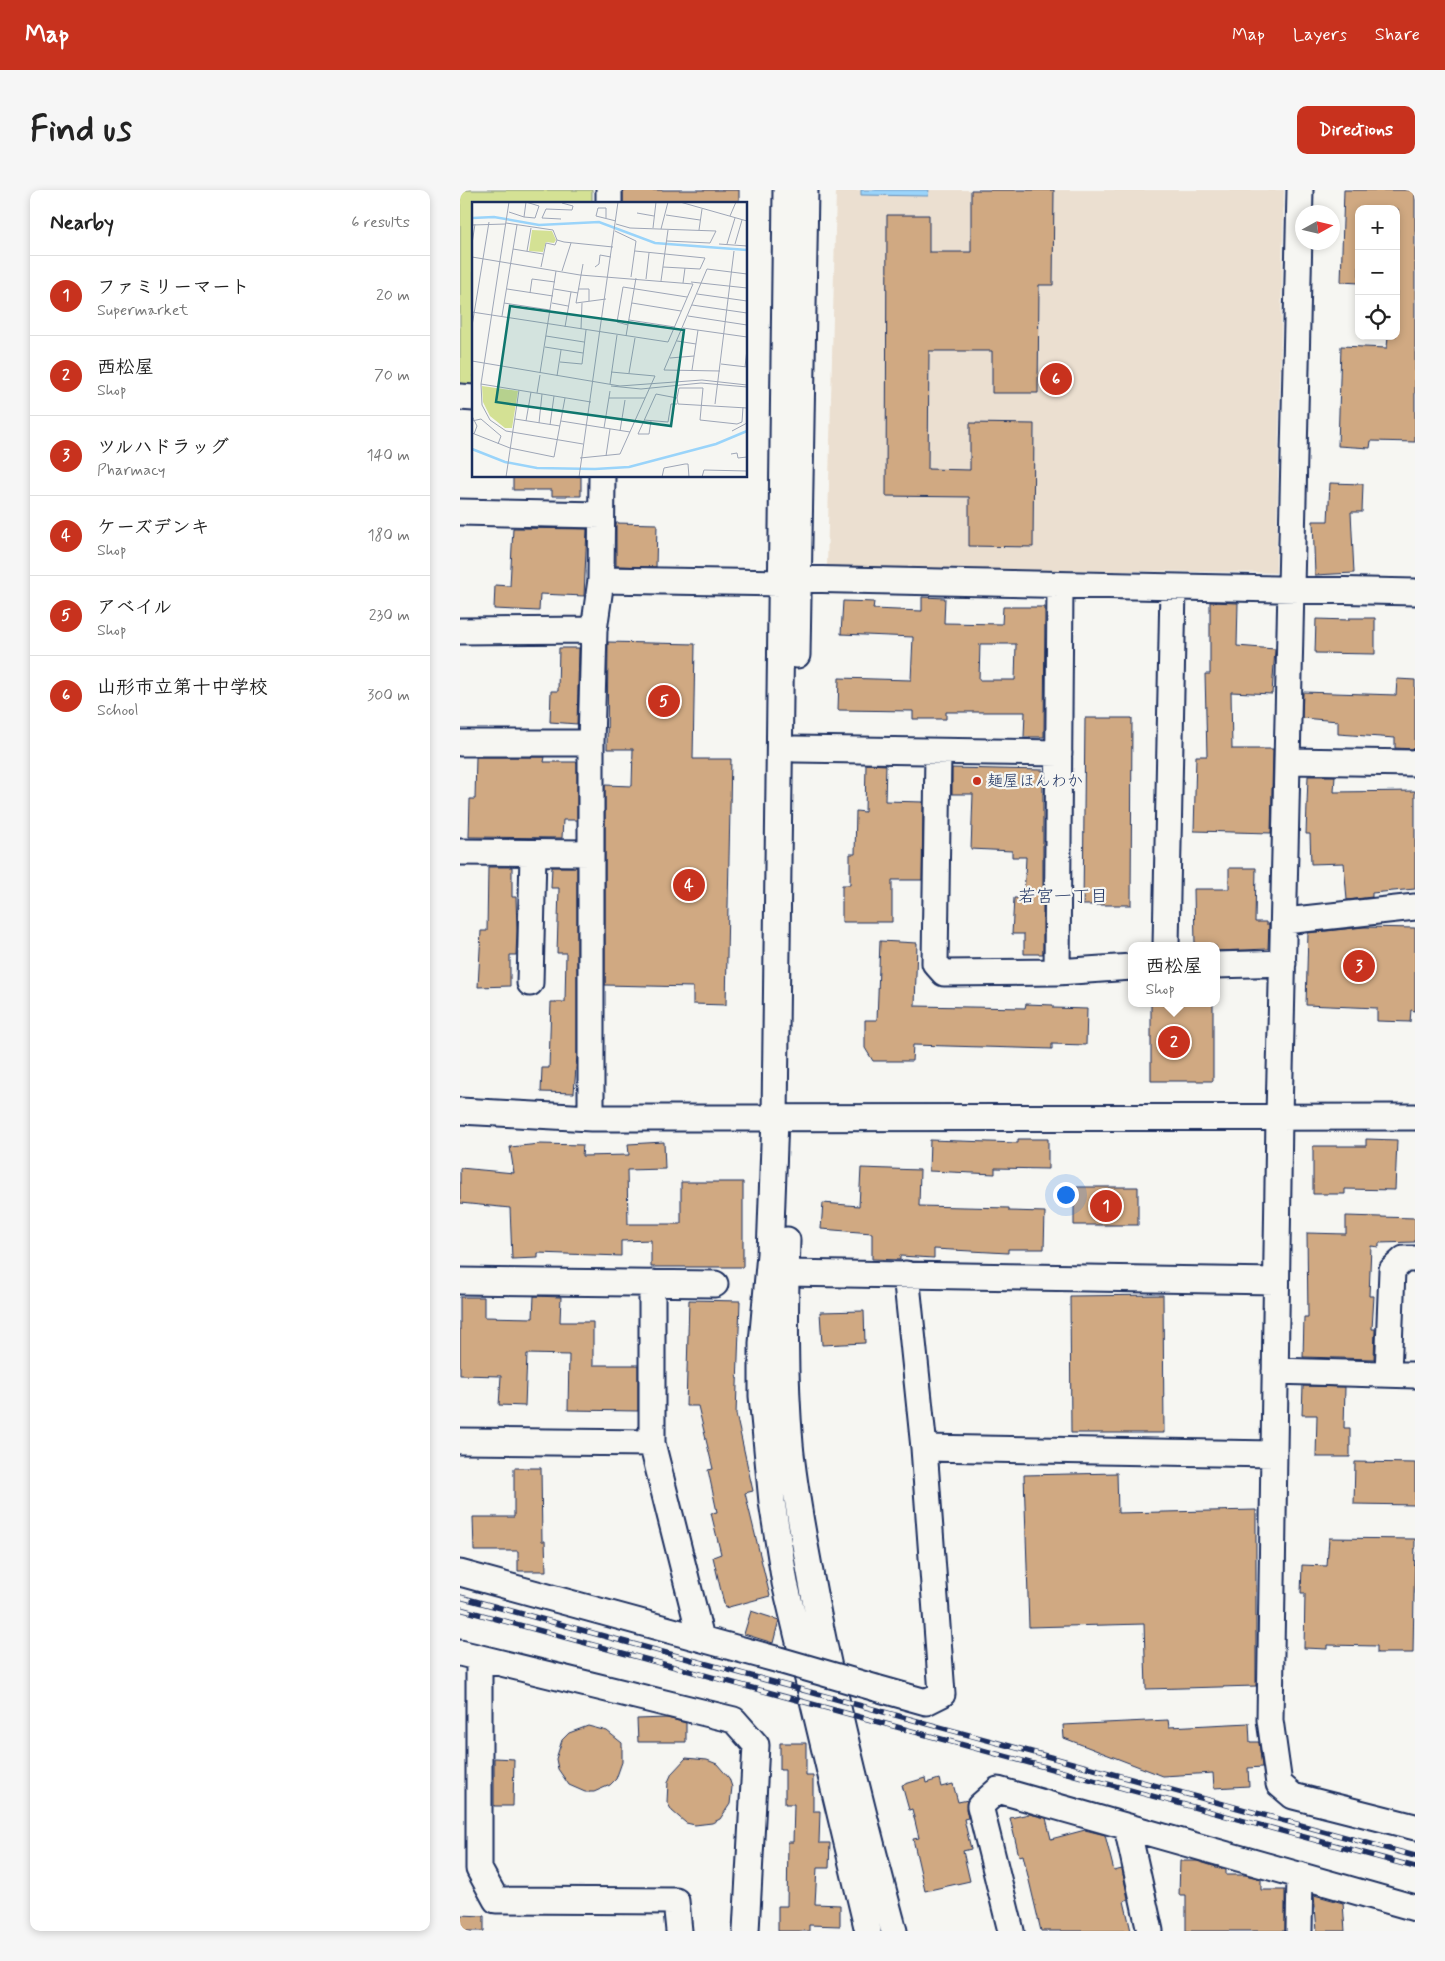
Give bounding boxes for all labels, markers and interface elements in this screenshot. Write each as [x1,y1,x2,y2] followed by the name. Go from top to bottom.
[25,20,69,51] text: Map
[1232,23,1265,47] text: Map
[1293,23,1347,47] text: Layers
[1375,23,1420,47] text: Share
[1297,106,1415,154] button: Directions
[30,107,132,153] text: Find us
[472,202,748,478] inset map
[1295,205,1340,250] north arrow
[1355,205,1400,340] map controls
[1355,205,1400,250] button: +
[50,209,114,237] text: Nearby
[351,212,410,233] text: 6 results
[1355,250,1400,295] button: −
[97,275,250,300] text: ファミリーマート
[62,285,70,306] text: 1
[376,285,410,306] text: 20 m
[1355,295,1400,340] button: locate
[97,300,188,321] text: Supermarket
[97,355,154,380] text: 西松屋
[1040,360,1072,398] pin: 6
[62,365,70,386] text: 2
[374,365,410,386] text: 70 m
[97,380,126,401] text: Shop
[97,435,229,460] text: ツルハドラッグ
[62,445,70,466] text: 3
[366,445,410,466] text: 140 m
[97,460,165,481] text: Pharmacy
[97,515,209,540] text: ケーズデンキ
[61,525,71,546] text: 4
[367,525,410,546] text: 180 m
[97,540,126,561] text: Shop
[97,595,172,620] text: アベイル
[61,605,71,626] text: 5
[369,605,410,626] text: 230 m
[97,620,126,641] text: Shop
[97,675,268,700] text: 山形市立第十中学校
[648,682,680,720] pin: 5
[62,685,70,706] text: 6
[367,685,410,706] text: 300 m
[97,700,138,721] text: School
[987,771,1083,792] place label: 麺屋ほんわか
[971,775,983,787] marker: 麺屋ほんわか
[673,866,705,904] pin: 4
[1018,885,1108,909] district label: 若宮一丁目
[1128,942,1220,1007] popup
[1343,947,1375,985] pin: 3
[1145,954,1203,979] text: 西松屋
[1145,979,1175,1000] text: Shop
[1158,1023,1190,1061] pin: 2
[1053,1182,1079,1208] your location
[1090,1187,1122,1225] pin: 1

